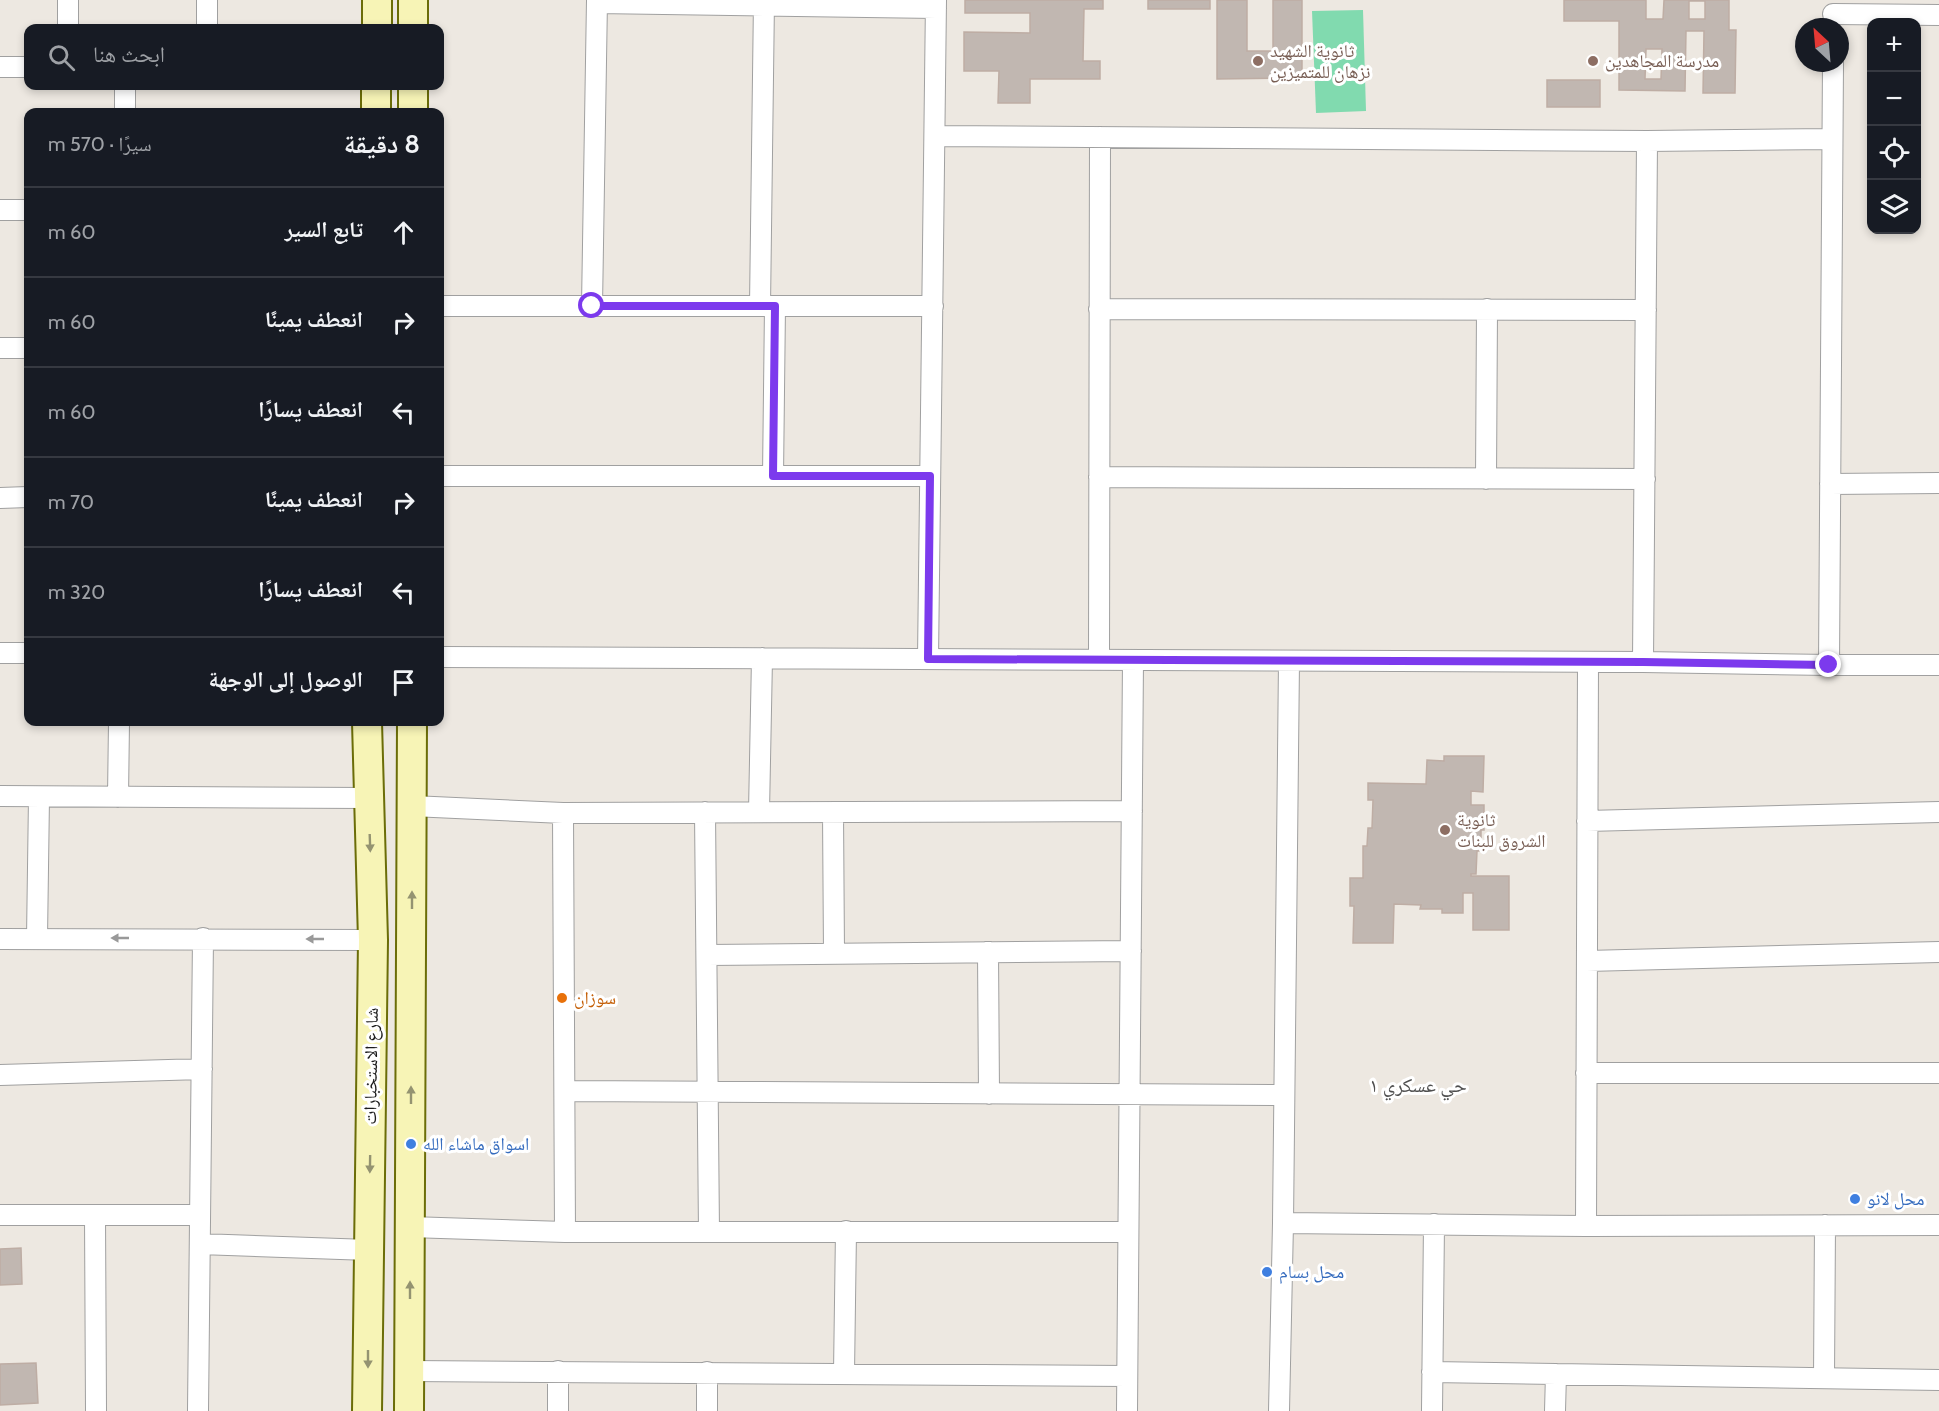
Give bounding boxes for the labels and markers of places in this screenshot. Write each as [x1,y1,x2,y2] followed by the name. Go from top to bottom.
[1270,40,1371,83] place label: ثانوية الشهيد نزهان للمتميزين
[1605,50,1719,72] place label: مدرسة المجاهدين
[1251,54,1265,68] marker: ثانوية الشهيد نزهان للمتميزين
[1586,54,1600,68] marker: مدرسة المجاهدين
[1457,809,1546,852] place label: ثانوية الشروق للبنات
[1438,823,1452,837] marker: ثانوية الشروق للبنات
[574,987,616,1009] place label: سوزان
[555,991,569,1005] marker: سوزان
[423,1133,529,1155] place label: اسواق ماشاء الله
[404,1137,418,1151] marker: اسواق ماشاء الله
[1867,1188,1925,1210] place label: محل لانو
[1848,1192,1862,1206] marker: محل لانو
[1279,1261,1344,1284] place label: محل بسام
[1260,1265,1274,1279] marker: محل بسام

